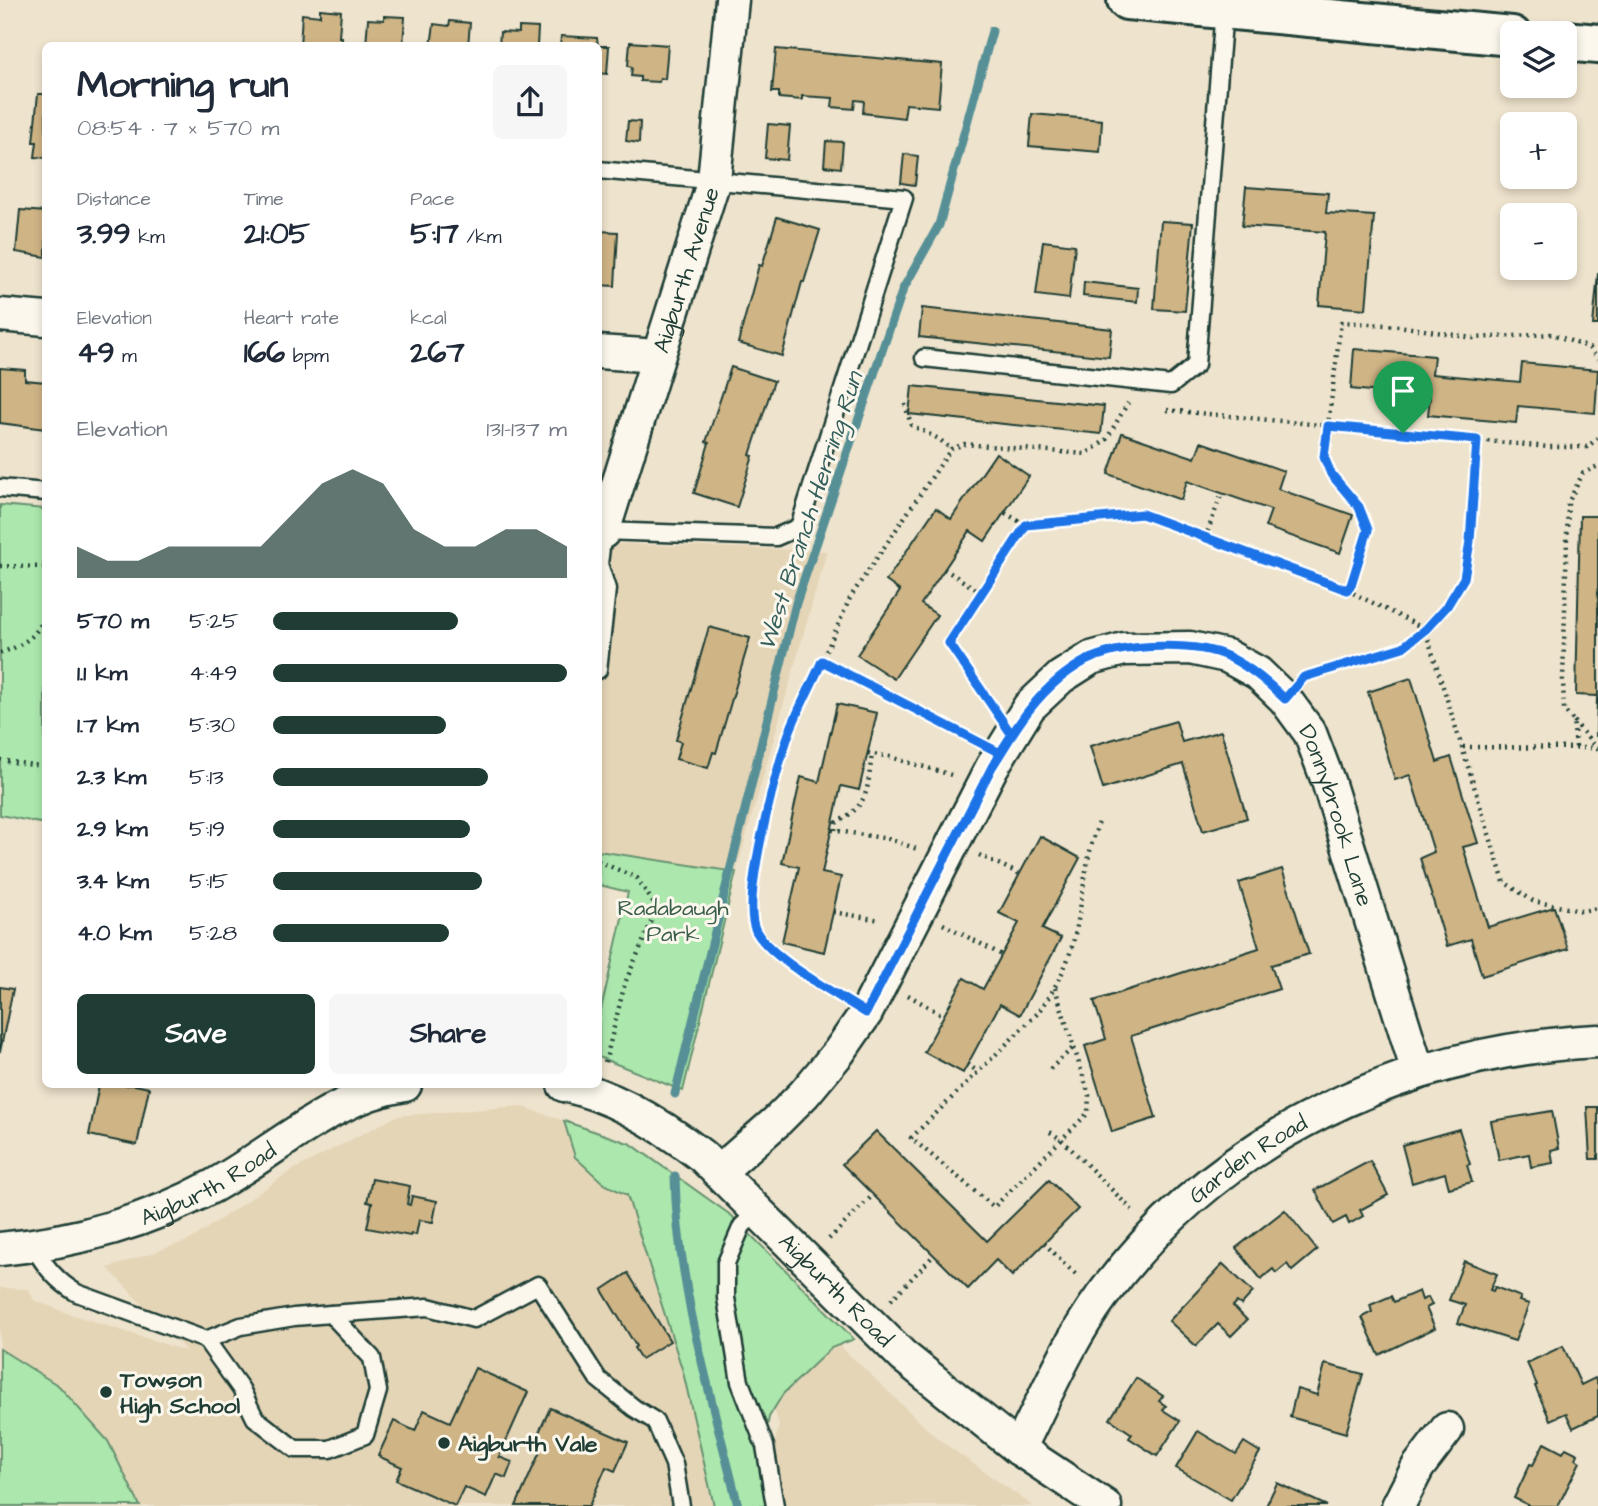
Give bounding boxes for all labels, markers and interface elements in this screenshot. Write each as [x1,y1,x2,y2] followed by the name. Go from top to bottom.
[1500,21,1577,280] map controls
[1500,21,1577,98] button: layers
[77,60,289,112] text: Morning run
[493,65,567,139] button: share
[77,112,279,144] text: 08:54 · 7 × 570 m
[1500,112,1577,189] button: +
[646,183,728,357] street label: Aigburth Avenue
[77,186,151,213] text: Distance
[244,186,283,213] text: Time
[410,186,454,213] text: Pace
[1500,203,1577,280] button: −
[77,213,131,255] text: 3.99
[244,213,310,255] text: 21:05
[410,213,459,255] text: 5:17
[131,224,165,251] text: km
[459,224,502,251] text: /km
[77,305,152,332] text: Elevation
[244,305,339,332] text: Heart rate
[410,305,447,332] text: kcal
[77,332,115,374] text: 49
[244,332,285,374] text: 166
[410,332,465,374] text: 267
[115,343,137,370] text: m
[285,343,329,370] text: bpm
[1373,361,1433,433] pin
[750,366,874,655] water label: West Branch Herring Run
[1384,372,1422,410] icon: arrive
[77,413,168,445] text: Elevation
[486,413,567,445] text: 131–137 m
[77,605,149,637] text: 570 m
[189,605,239,637] text: 5:25
[77,657,127,689] text: 1.1 km
[189,657,237,689] text: 4:49
[77,709,139,741] text: 1.7 km
[189,709,235,741] text: 5:30
[1291,717,1381,910] street label: Donnybrook Lane
[77,761,146,793] text: 2.3 km
[189,761,224,793] text: 5:13
[77,813,148,845] text: 2.9 km
[189,813,225,845] text: 5:19
[77,865,149,897] text: 3.4 km
[189,865,228,897] text: 5:15
[617,892,729,950] park label: Radabaugh Park
[77,917,152,949] text: 4.0 km
[189,917,237,949] text: 5:28
[77,994,315,1074] button: Save
[329,994,567,1074] button: Share
[1182,1107,1313,1211] street label: Garden Road
[136,1135,283,1234] street label: Aigburth Road
[771,1226,900,1355] street label: Aigburth Road
[119,1364,240,1423] place label: Towson High School
[98,1384,114,1400] marker: Towson High School
[458,1428,598,1461] place label: Aigburth Vale
[436,1435,452,1451] marker: Aigburth Vale

